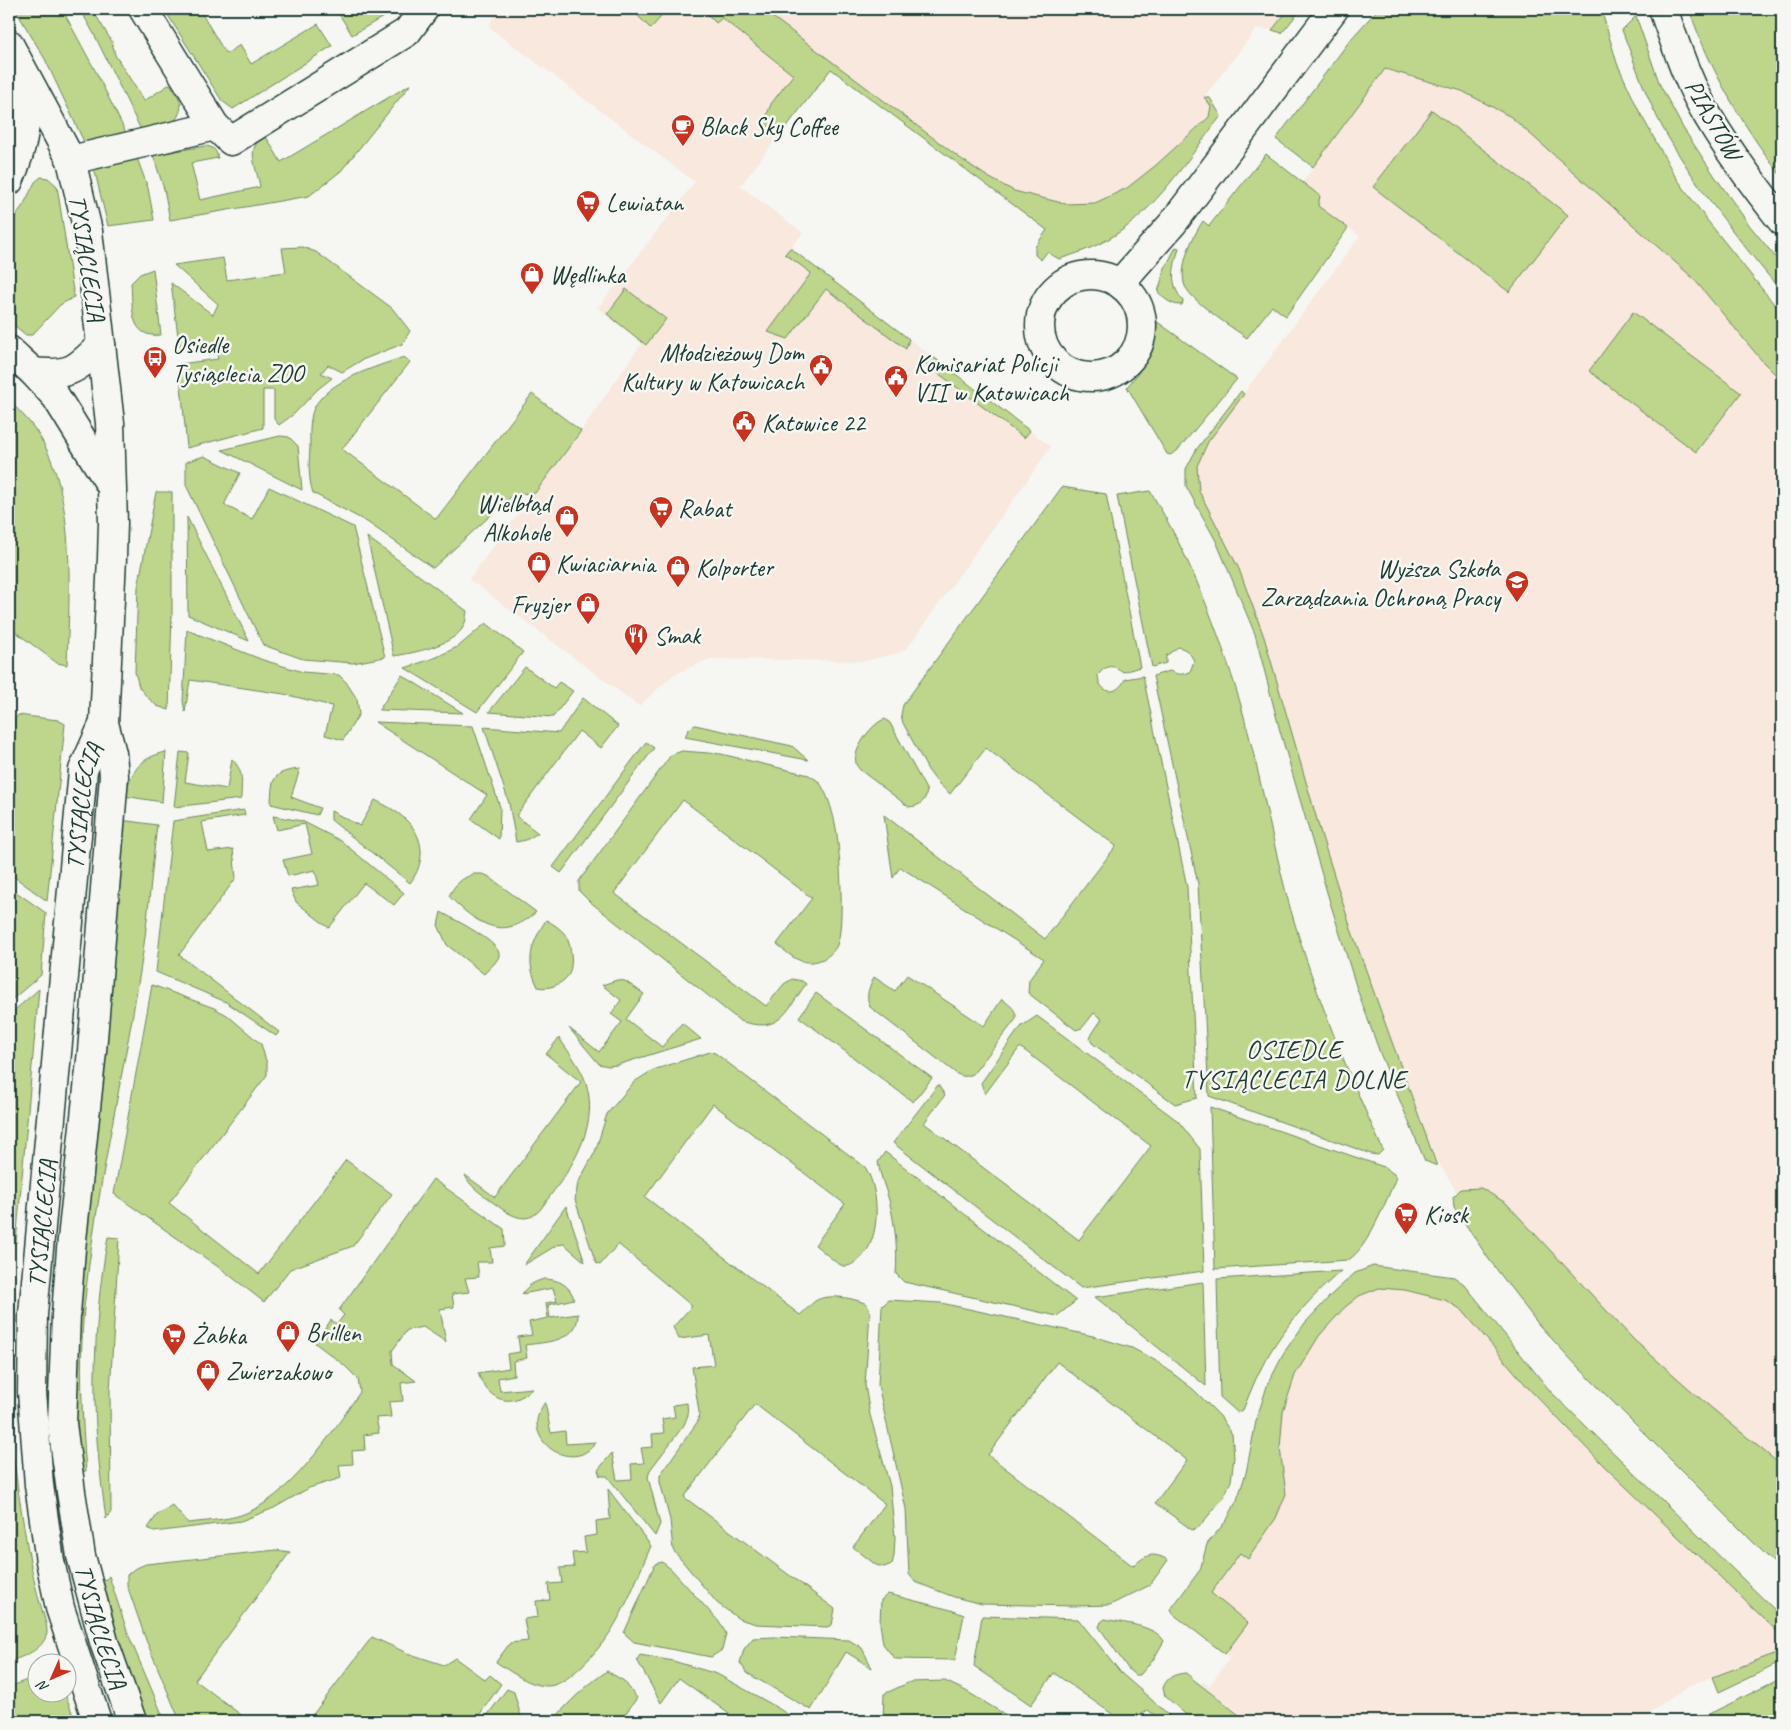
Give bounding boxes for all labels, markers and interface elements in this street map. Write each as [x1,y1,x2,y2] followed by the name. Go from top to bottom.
[1677,74,1751,169] street label: PIASTÓW
[700,111,840,143] place label: Black Sky Coffee
[670,113,696,147] cafe icon: Black Sky Coffee
[606,187,685,219] place label: Lewiatan
[575,189,601,223] supermarket icon: Lewiatan
[61,192,113,324] street label: TYSIĄCLECIA
[550,259,627,291] place label: Wędlinka
[519,261,545,295] shop icon: Wędlinka
[172,329,306,390] place label: Osiedle Tysiąclecia ZOO
[622,337,805,398] place label: Młodzieżowy Dom Kultury w Katowicach
[142,345,168,379] bus stop icon: Osiedle Tysiąclecia ZOO
[914,348,1070,409] place label: Komisariat Policji VII w Katowicach
[808,353,834,387] public building icon: Młodzieżowy Dom Kultury w Katowicach
[883,364,909,398] public building icon: Komisariat Policji VII w Katowicach
[762,407,867,439] place label: Katowice 22
[731,409,757,443] public building icon: Katowice 22
[477,488,554,549] place label: Wielbłąd Alkohole
[678,493,734,525] place label: Rabat
[648,495,674,529] supermarket icon: Rabat
[554,504,580,538] shop icon: Wielbłąd Alkohole
[556,548,658,580] place label: Kwiaciarnia
[526,550,552,584] shop icon: Kwiaciarnia
[696,552,775,584] place label: Kolporter
[1260,553,1502,614] place label: Wyższa Szkoła Zarządzania Ochroną Pracy
[665,554,691,588] shop icon: Kolporter
[1504,569,1530,603] school or university icon: Wyższa Szkoła Zarządzania Ochroną Pracy
[511,589,572,621] place label: Fryzjer
[575,591,601,625] shop icon: Fryzjer
[654,620,702,652] place label: Smak
[623,622,649,656] restaurant icon: Smak
[59,737,110,871] street label: TYSIĄCLECIA
[1181,1033,1409,1096] district label: OSIEDLE TYSIĄCLECIA DOLNE
[21,1158,64,1289] street label: TYSIĄCLECIA
[1424,1199,1470,1231] place label: Kiosk
[1393,1201,1419,1235] supermarket icon: Kiosk
[306,1317,361,1349] place label: Brillen
[275,1319,301,1353] shop icon: Brillen
[192,1320,248,1352] place label: Żabka
[161,1322,187,1356] supermarket icon: Żabka
[226,1356,334,1388] place label: Zwierzakowo
[195,1358,221,1392] shop icon: Zwierzakowo
[67,1561,134,1694] street label: TYSIĄCLECIA
[28,1652,78,1702] north arrow
[32,1676,52,1696] text: N

